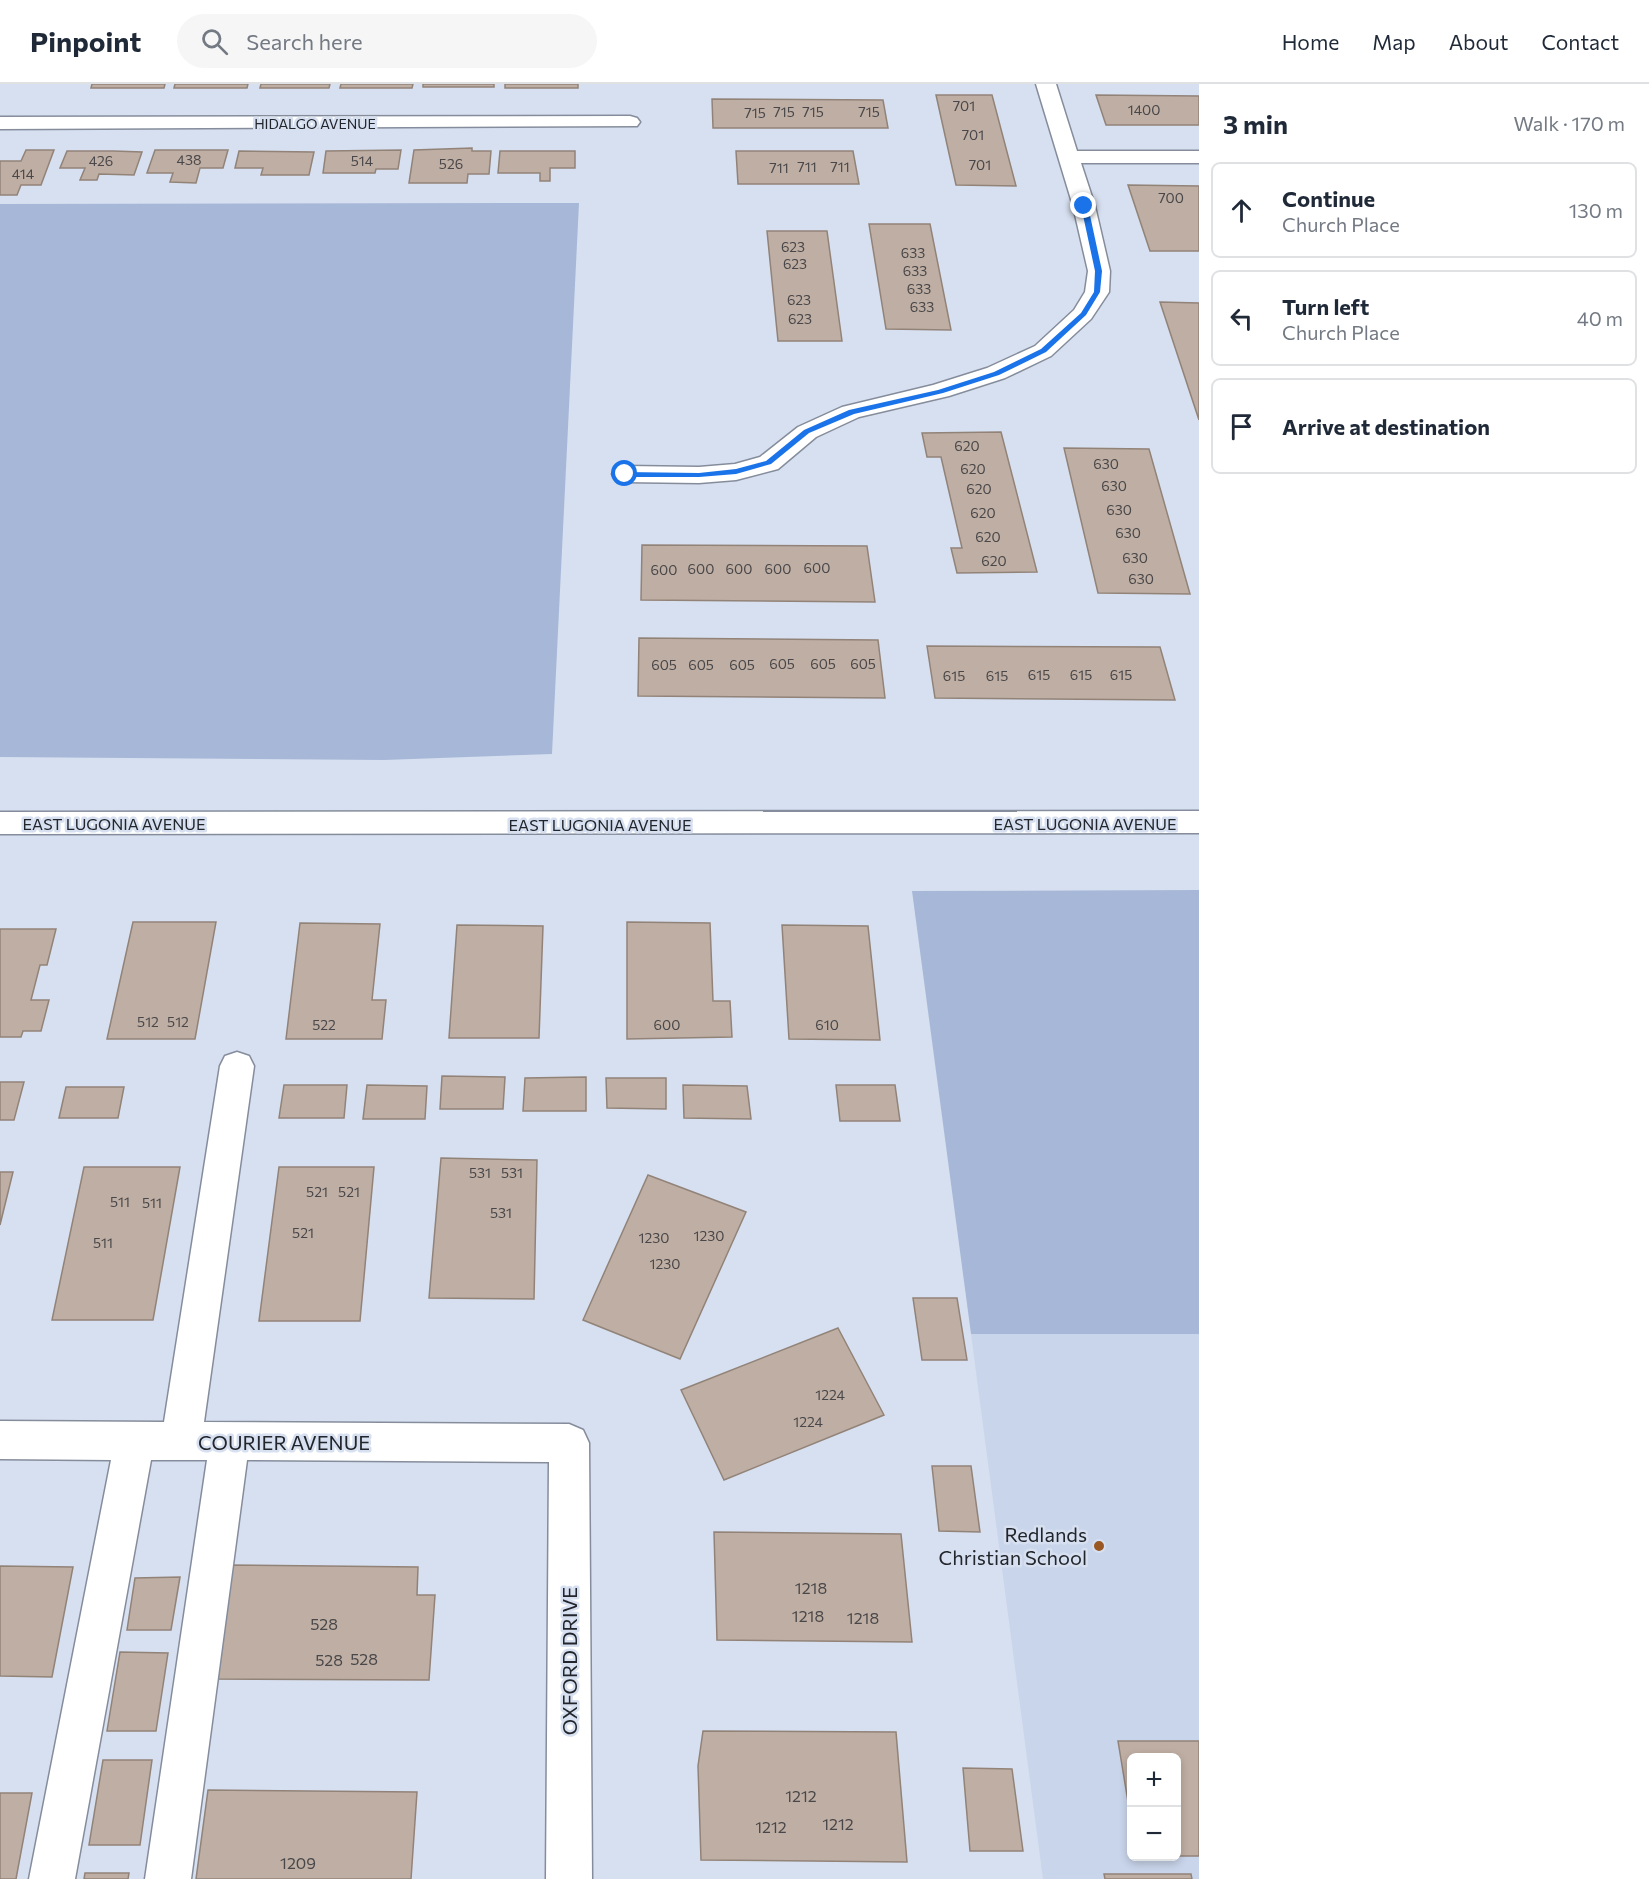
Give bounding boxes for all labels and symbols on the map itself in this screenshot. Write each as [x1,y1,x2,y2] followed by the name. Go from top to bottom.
[953,97,975,114] house number: 701
[1128,101,1160,118] house number: 1400
[773,103,795,120] house number: 715
[802,103,824,120] house number: 715
[858,103,880,120] house number: 715
[744,104,766,121] house number: 715
[254,115,376,132] street label: HIDALGO AVENUE
[962,126,984,143] house number: 701
[177,151,201,168] house number: 438
[89,152,113,169] house number: 426
[351,152,374,169] house number: 514
[439,155,463,172] house number: 526
[969,156,991,173] house number: 701
[797,158,817,175] house number: 711
[830,158,850,175] house number: 711
[769,159,789,176] house number: 711
[12,165,35,182] house number: 414
[1158,189,1184,206] house number: 700
[1070,192,1096,218] route end
[781,238,805,255] house number: 623
[901,244,925,261] house number: 633
[783,255,807,272] house number: 623
[903,262,927,279] house number: 633
[907,280,931,297] house number: 633
[787,291,811,308] house number: 623
[910,298,934,315] house number: 633
[788,310,812,327] house number: 623
[954,437,980,454] house number: 620
[1093,455,1119,472] house number: 630
[611,460,637,486] route start
[960,460,986,477] house number: 620
[1101,477,1127,494] house number: 630
[966,480,992,497] house number: 620
[1106,501,1132,518] house number: 630
[970,504,996,521] house number: 620
[1115,524,1141,541] house number: 630
[975,528,1001,545] house number: 620
[1122,549,1148,566] house number: 630
[981,552,1007,569] house number: 620
[804,559,830,576] house number: 600
[688,560,714,577] house number: 600
[726,560,752,577] house number: 600
[765,560,791,577] house number: 600
[651,561,677,578] house number: 600
[1128,570,1154,587] house number: 630
[769,655,795,672] house number: 605
[810,655,836,672] house number: 605
[850,655,876,672] house number: 605
[651,656,677,673] house number: 605
[688,656,714,673] house number: 605
[729,656,755,673] house number: 605
[1028,666,1050,683] house number: 615
[1070,666,1092,683] house number: 615
[1110,666,1132,683] house number: 615
[943,667,965,684] house number: 615
[986,667,1008,684] house number: 615
[23,814,205,833] street label: EAST LUGONIA AVENUE
[994,814,1176,833] street label: EAST LUGONIA AVENUE
[509,815,691,834] street label: EAST LUGONIA AVENUE
[137,1013,159,1030] house number: 512
[167,1013,189,1030] house number: 512
[312,1016,336,1033] house number: 522
[654,1016,680,1033] house number: 600
[815,1016,839,1033] house number: 610
[469,1164,491,1181] house number: 531
[501,1164,523,1181] house number: 531
[306,1183,328,1200] house number: 521
[338,1183,360,1200] house number: 521
[110,1193,130,1210] house number: 511
[142,1194,162,1211] house number: 511
[490,1204,512,1221] house number: 531
[292,1224,314,1241] house number: 521
[694,1227,724,1244] house number: 1230
[639,1229,669,1246] house number: 1230
[93,1234,113,1251] house number: 511
[650,1255,680,1272] house number: 1230
[815,1386,845,1403] house number: 1224
[793,1413,823,1430] house number: 1224
[198,1430,370,1454] street label: COURIER AVENUE
[939,1522,1087,1569] place label: Redlands Christian School
[1092,1539,1106,1553] marker: Redlands Christian School
[795,1578,827,1597] house number: 1218
[557,1587,581,1735] street label: OXFORD DRIVE
[792,1606,824,1625] house number: 1218
[847,1608,879,1627] house number: 1218
[310,1614,338,1633] house number: 528
[350,1649,378,1668] house number: 528
[315,1650,343,1669] house number: 528
[785,1786,817,1805] house number: 1212
[822,1814,854,1833] house number: 1212
[755,1817,787,1836] house number: 1212
[280,1853,316,1872] house number: 1209

